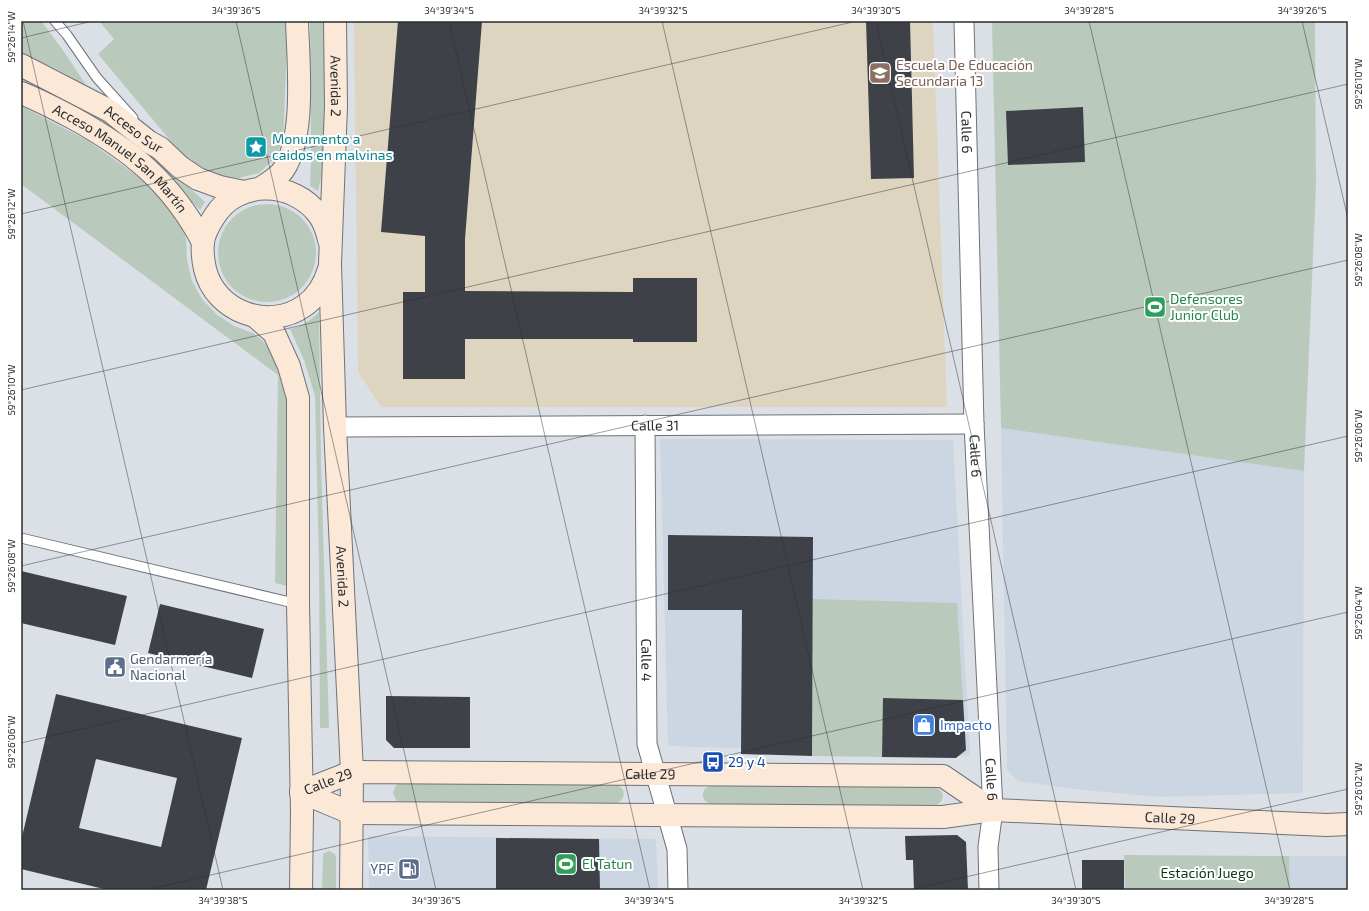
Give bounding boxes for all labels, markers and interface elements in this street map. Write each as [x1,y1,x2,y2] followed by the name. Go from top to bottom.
[211,4,261,16] text: 34°39'36"S
[424,4,474,16] text: 34°39'34"S
[638,4,688,16] text: 34°39'32"S
[851,4,901,16] text: 34°39'30"S
[1064,4,1114,16] text: 34°39'28"S
[1277,4,1327,16] text: 34°39'26"S
[5,11,17,63] text: 59°26'14"W
[327,55,345,117] street label: Avenida 2
[896,56,1033,89] place label: Escuela De Educación Secundaria 13
[1352,58,1364,110] text: 59°26'10"W
[867,60,893,86] school or university icon: Escuela De Educación Secundaria 13
[50,100,191,216] street label: Acceso Manuel San Martín
[102,101,167,156] street label: Acceso Sur
[958,110,976,154] street label: Calle 6
[272,130,393,163] place label: Monumento a caidos en malvinas
[243,134,269,160] place icon: Monumento a caidos en malvinas
[5,188,17,239] text: 59°26'12"W
[1352,233,1364,287] text: 59°26'08"W
[1170,290,1243,323] place label: Defensores Junior Club
[1142,294,1168,320] sports icon: Defensores Junior Club
[5,364,17,416] text: 59°26'10"W
[1352,409,1364,462] text: 59°26'06"W
[631,416,679,434] street label: Calle 31
[967,434,986,478] street label: Calle 6
[5,539,17,593] text: 59°26'08"W
[333,545,353,608] street label: Avenida 2
[1352,586,1364,640] text: 59°26'04"W
[638,638,656,682] street label: Calle 4
[130,650,212,683] place label: Gendarmería Nacional
[102,654,128,680] public building icon: Gendarmería Nacional
[911,712,937,738] shop icon: Impacto
[5,715,17,768] text: 59°26'06"W
[940,716,992,733] place label: Impacto
[700,749,726,775] bus stop icon: 29 y 4
[728,753,766,770] place label: 29 y 4
[982,758,1002,801] street label: Calle 6
[1352,762,1364,815] text: 59°26'02"W
[301,764,354,798] street label: Calle 29
[625,765,676,782] street label: Calle 29
[1144,808,1196,827] street label: Calle 29
[553,851,579,877] sports icon: El Tatun
[582,855,632,872] place label: El Tatun
[396,856,422,882] fuel station icon: YPF
[370,860,394,877] place label: YPF
[1160,864,1254,881] park label: Estación Juego
[198,894,248,906] text: 34°39'38"S
[411,894,461,906] text: 34°39'36"S
[624,894,674,906] text: 34°39'34"S
[838,894,888,906] text: 34°39'32"S
[1051,894,1101,906] text: 34°39'30"S
[1264,894,1314,906] text: 34°39'28"S

